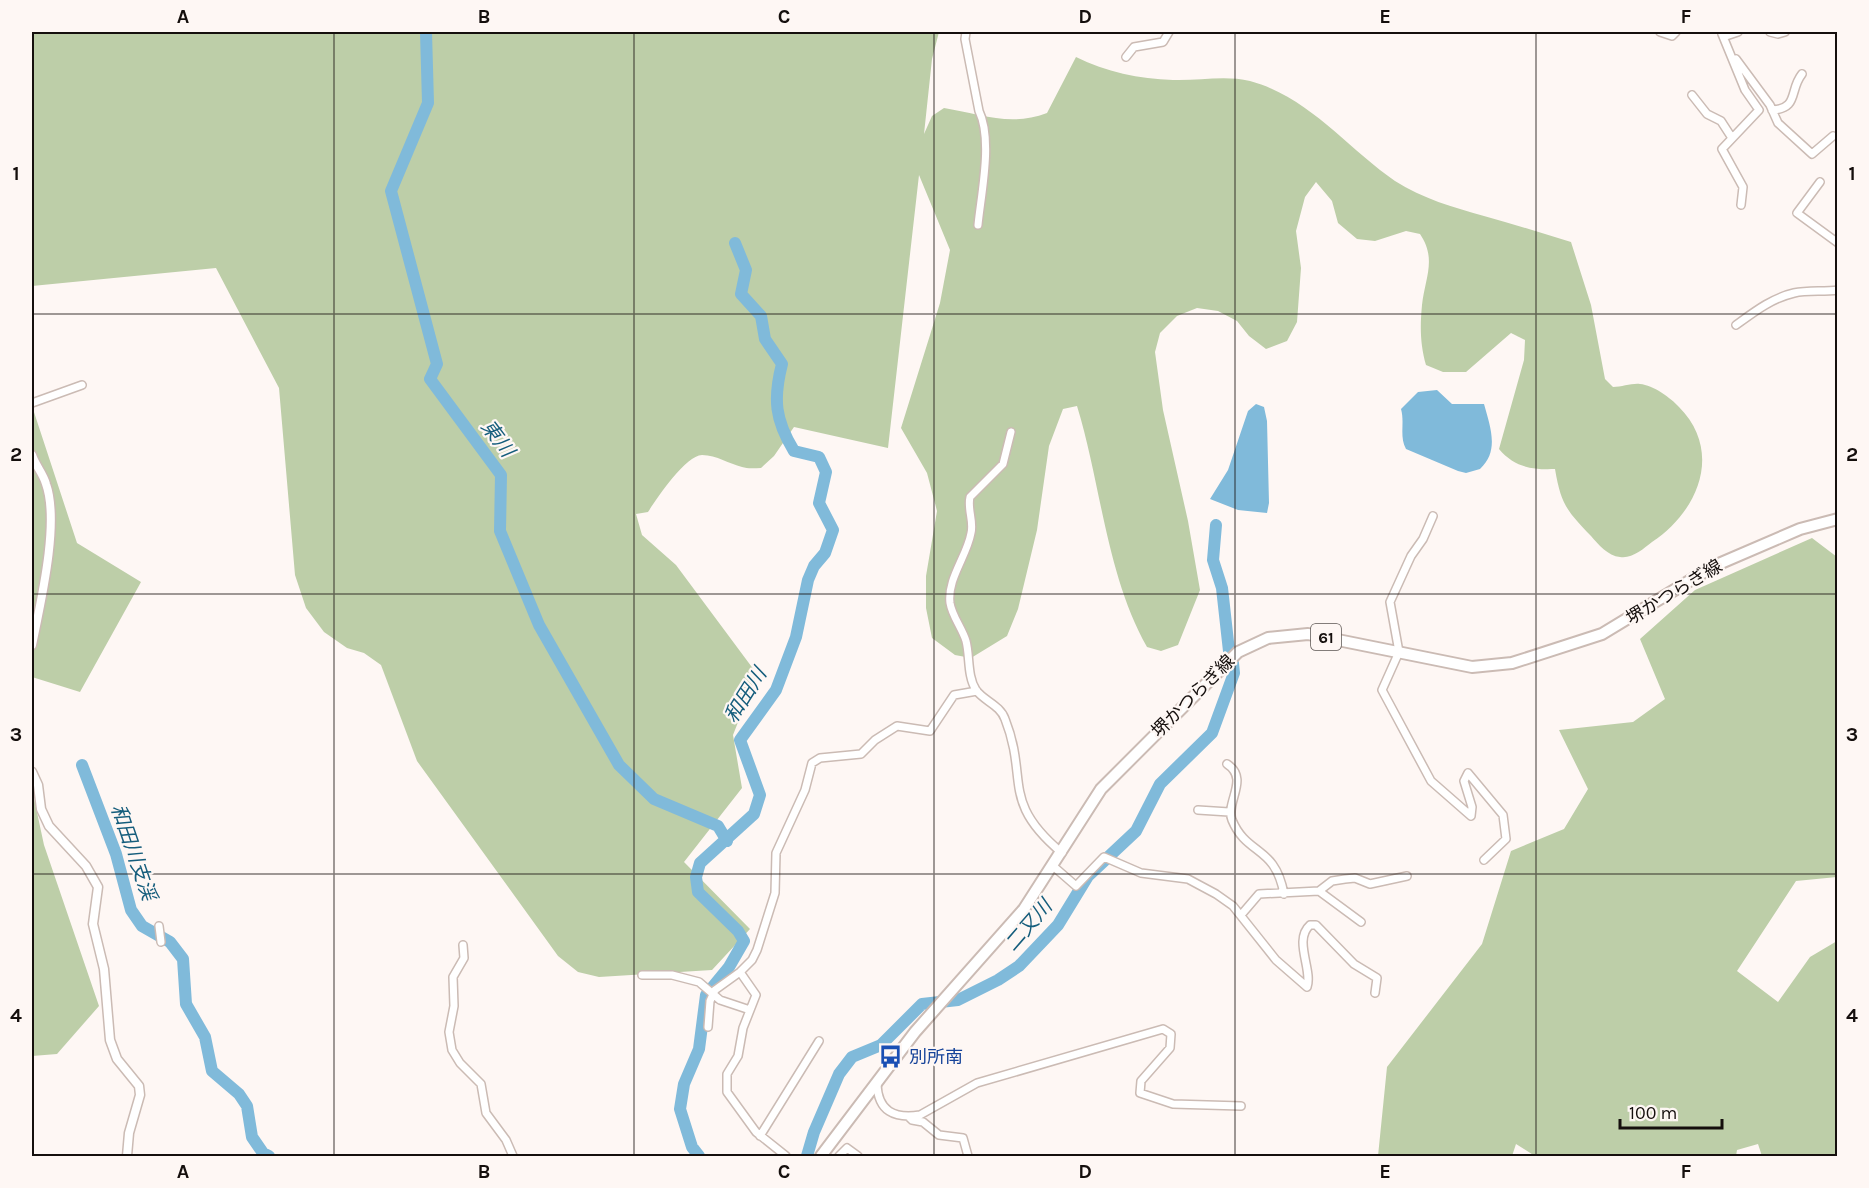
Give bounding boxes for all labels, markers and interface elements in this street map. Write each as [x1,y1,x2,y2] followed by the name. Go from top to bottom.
[177,5,190,28] text: A
[478,5,490,28] text: B
[778,5,790,28] text: C
[1078,5,1092,28] text: D
[1379,5,1391,28] text: E
[1681,5,1692,28] text: F
[12,162,20,185] text: 1
[1848,162,1856,185] text: 1
[476,415,520,463] water label: 東川
[10,443,22,466] text: 2
[1846,443,1858,466] text: 2
[1622,555,1726,629] street label: 堺かつらぎ線
[1311,624,1341,650] road number: 61
[1147,650,1239,742] street label: 堺かつらぎ線
[720,662,772,727] water label: 和田川
[10,723,22,746] text: 3
[1846,723,1858,746] text: 3
[106,801,162,906] water label: 和田川支渓
[1000,894,1058,956] water label: 二又川
[10,1004,22,1027] text: 4
[1846,1004,1858,1027] text: 4
[878,1044,904,1070] bus stop icon: 別所南
[909,1046,963,1068] place label: 別所南
[1620,1092,1722,1130] scale bar
[1629,1102,1677,1124] text: 100 m
[177,1160,190,1183] text: A
[478,1160,490,1183] text: B
[778,1160,790,1183] text: C
[1078,1160,1092,1183] text: D
[1379,1160,1391,1183] text: E
[1681,1160,1692,1183] text: F

